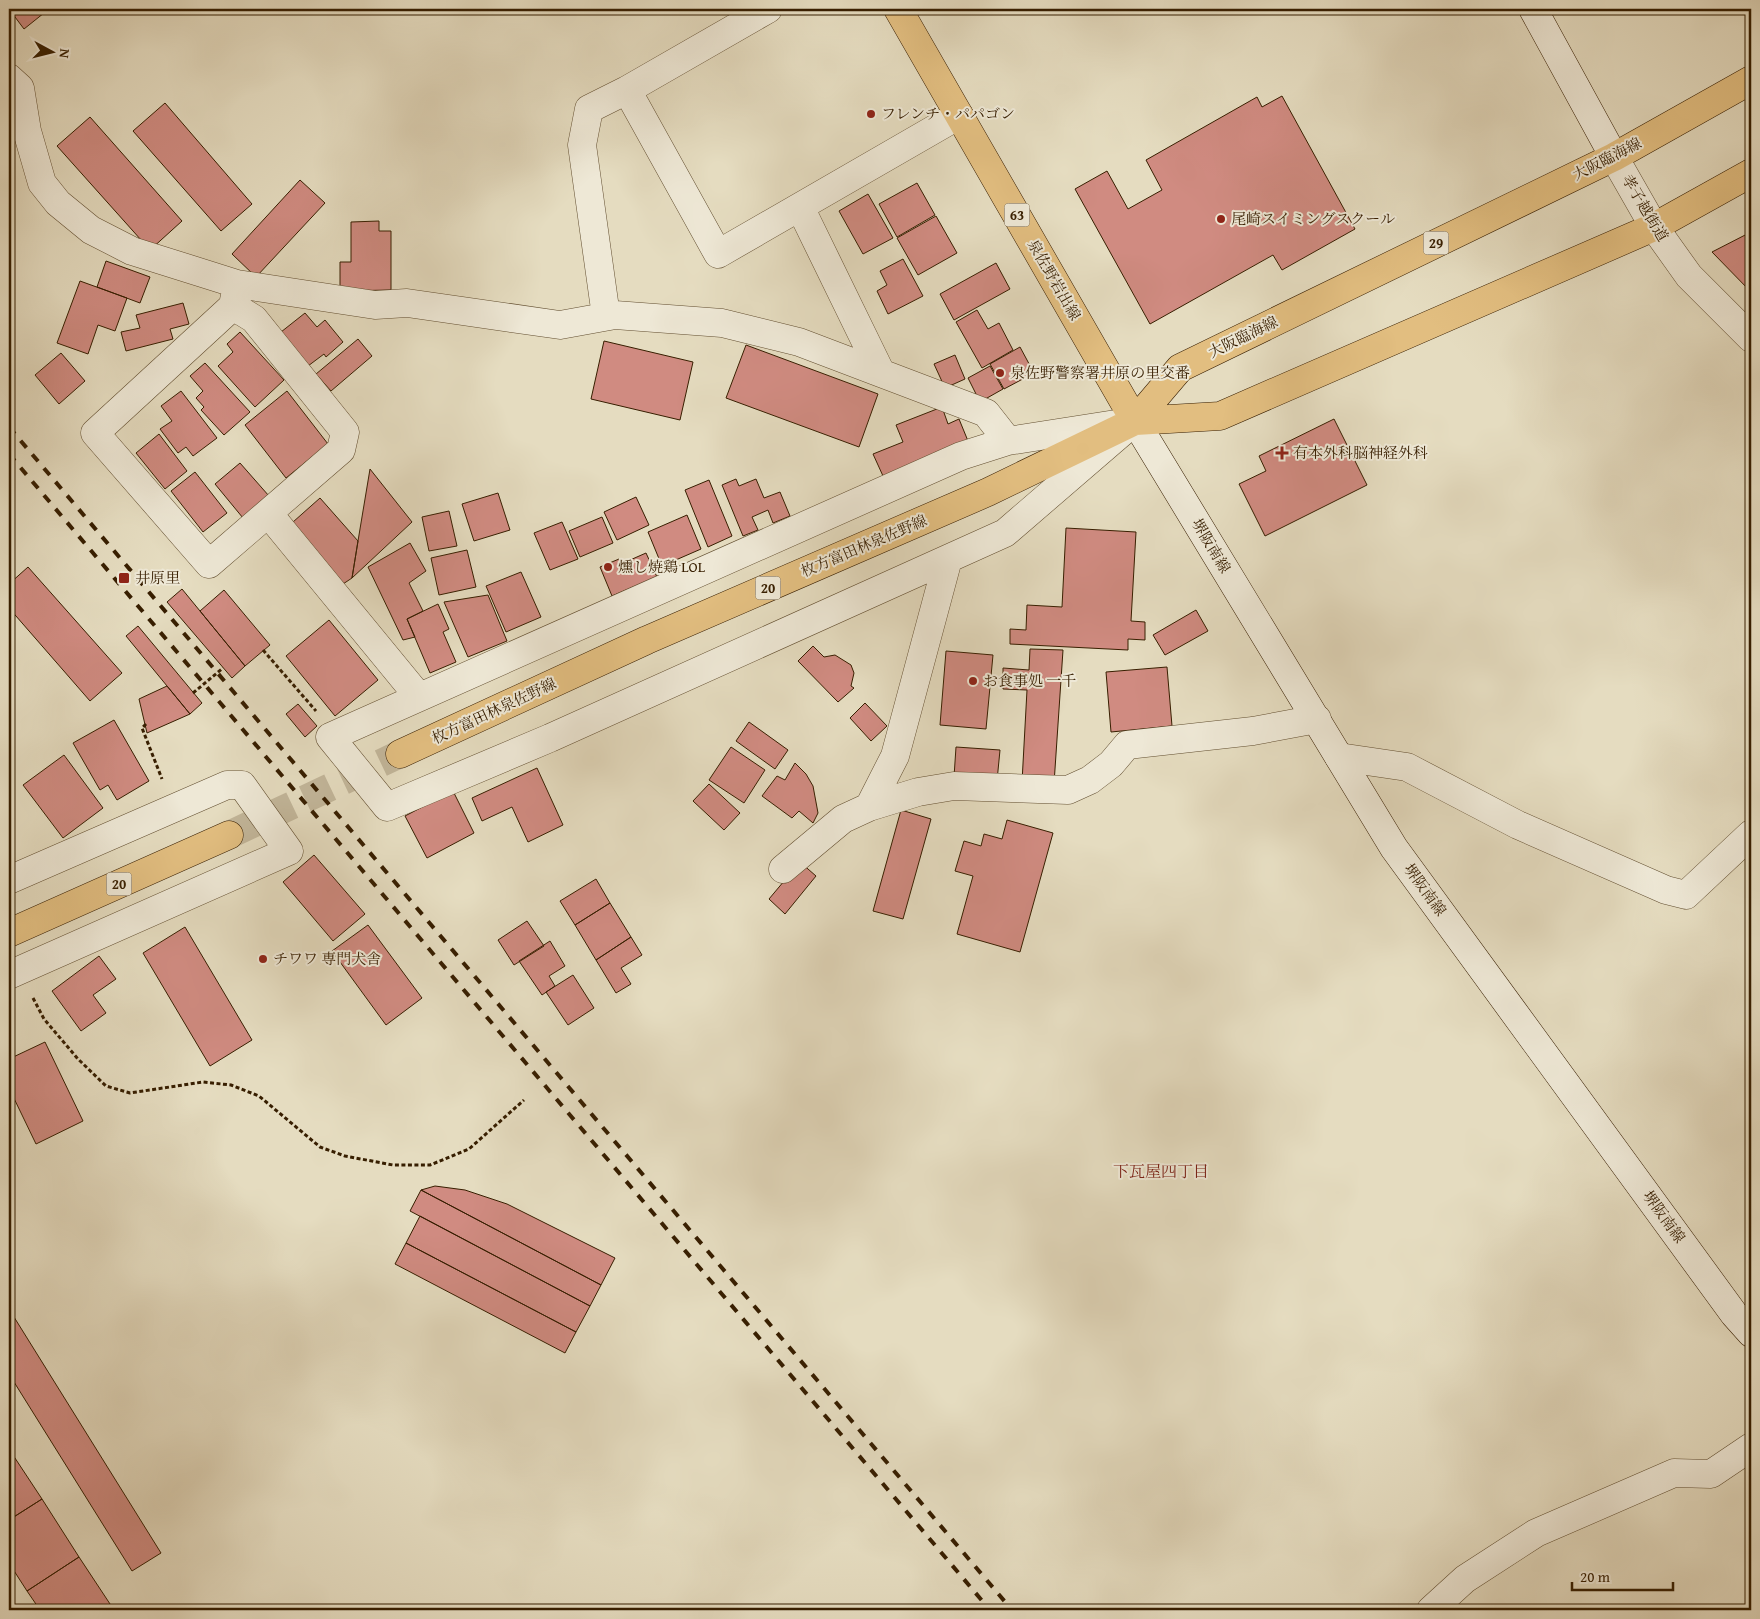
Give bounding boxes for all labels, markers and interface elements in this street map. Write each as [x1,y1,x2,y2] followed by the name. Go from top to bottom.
[28,28,78,78] north arrow
[54,48,75,60] text: N
[881,103,1015,124] place label: フレンチ・パパゴン
[865,108,877,120] marker: フレンチ・パパゴン
[1569,132,1645,185] street label: 大阪臨海線
[1617,170,1674,245] street label: 孝子越街道
[1004,204,1030,226] road number: 63
[1231,208,1395,229] place label: 尾崎スイミングスクール
[1215,213,1227,225] marker: 尾崎スイミングスクール
[1424,232,1448,254] road number: 29
[1023,236,1086,324] street label: 泉佐野岩出線
[1204,311,1281,362] street label: 大阪臨海線
[1010,362,1190,383] place label: 泉佐野警察署井原の里交番
[994,367,1006,379] marker: 泉佐野警察署井原の里交番
[1293,442,1428,463] place label: 有本外科脳神経外科
[1275,446,1289,460] marker: 有本外科脳神経外科
[798,509,930,582] street label: 枚方富田林泉佐野線
[1187,515,1236,577] street label: 堺阪南線
[618,556,706,577] place label: 燻し焼鶏 LOL
[602,561,614,573] marker: 燻し焼鶏 LOL
[135,567,180,588] place label: 井原里
[117,571,131,585] marker: 井原里
[756,576,780,600] road number: 20
[983,670,1076,691] place label: お食事処 一千
[428,673,559,749] street label: 枚方富田林泉佐野線
[967,675,979,687] marker: お食事処 一千
[1399,859,1452,920] street label: 堺阪南線
[106,872,132,896] road number: 20
[273,948,381,969] place label: チワワ 専門犬舎
[257,953,269,965] marker: チワワ 専門犬舎
[1113,1159,1209,1183] district label: 下瓦屋四丁目
[1638,1186,1691,1247] street label: 堺阪南線
[1572,1559,1674,1591] scale bar
[1580,1566,1611,1587] text: 20 m

